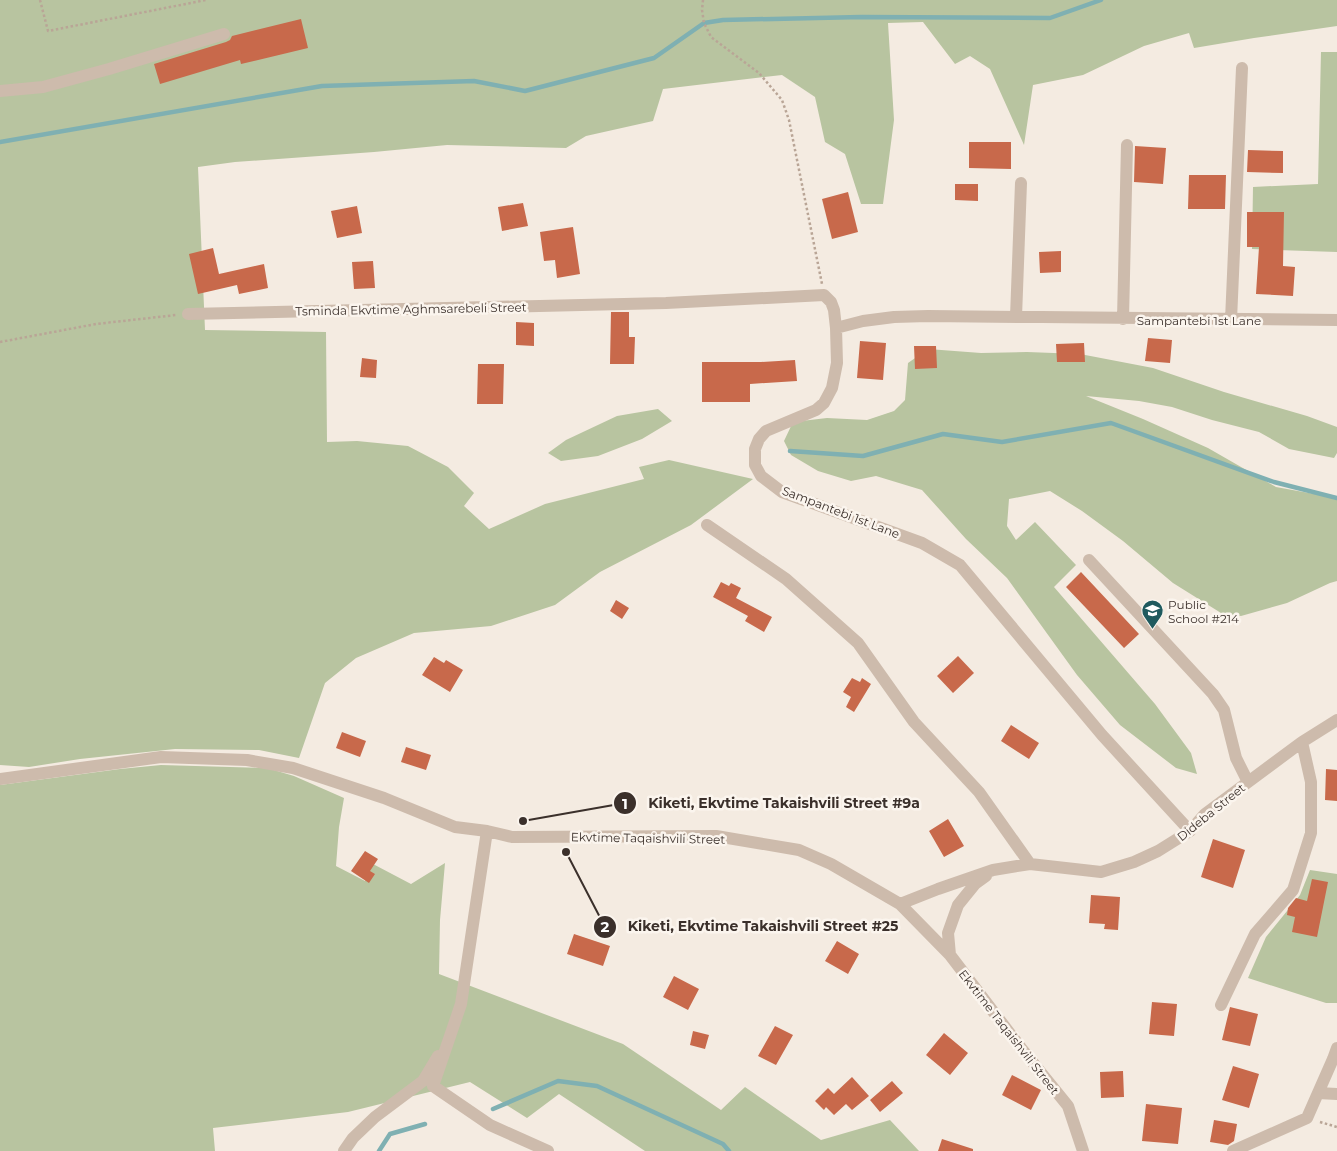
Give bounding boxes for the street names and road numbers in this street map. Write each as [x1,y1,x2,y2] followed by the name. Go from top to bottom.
[295,299,527,319] street label: Tsminda Ekvtime Aghmsarebeli Street
[1137,313,1261,328] street label: Sampantebi 1st Lane
[780,483,902,541] street label: Sampantebi 1st Lane
[1174,780,1248,844] street label: Dideba Street
[571,829,725,847] street label: Ekvtime Taqaishvili Street
[956,967,1062,1097] street label: Ekvtime Taqaishvili Street

